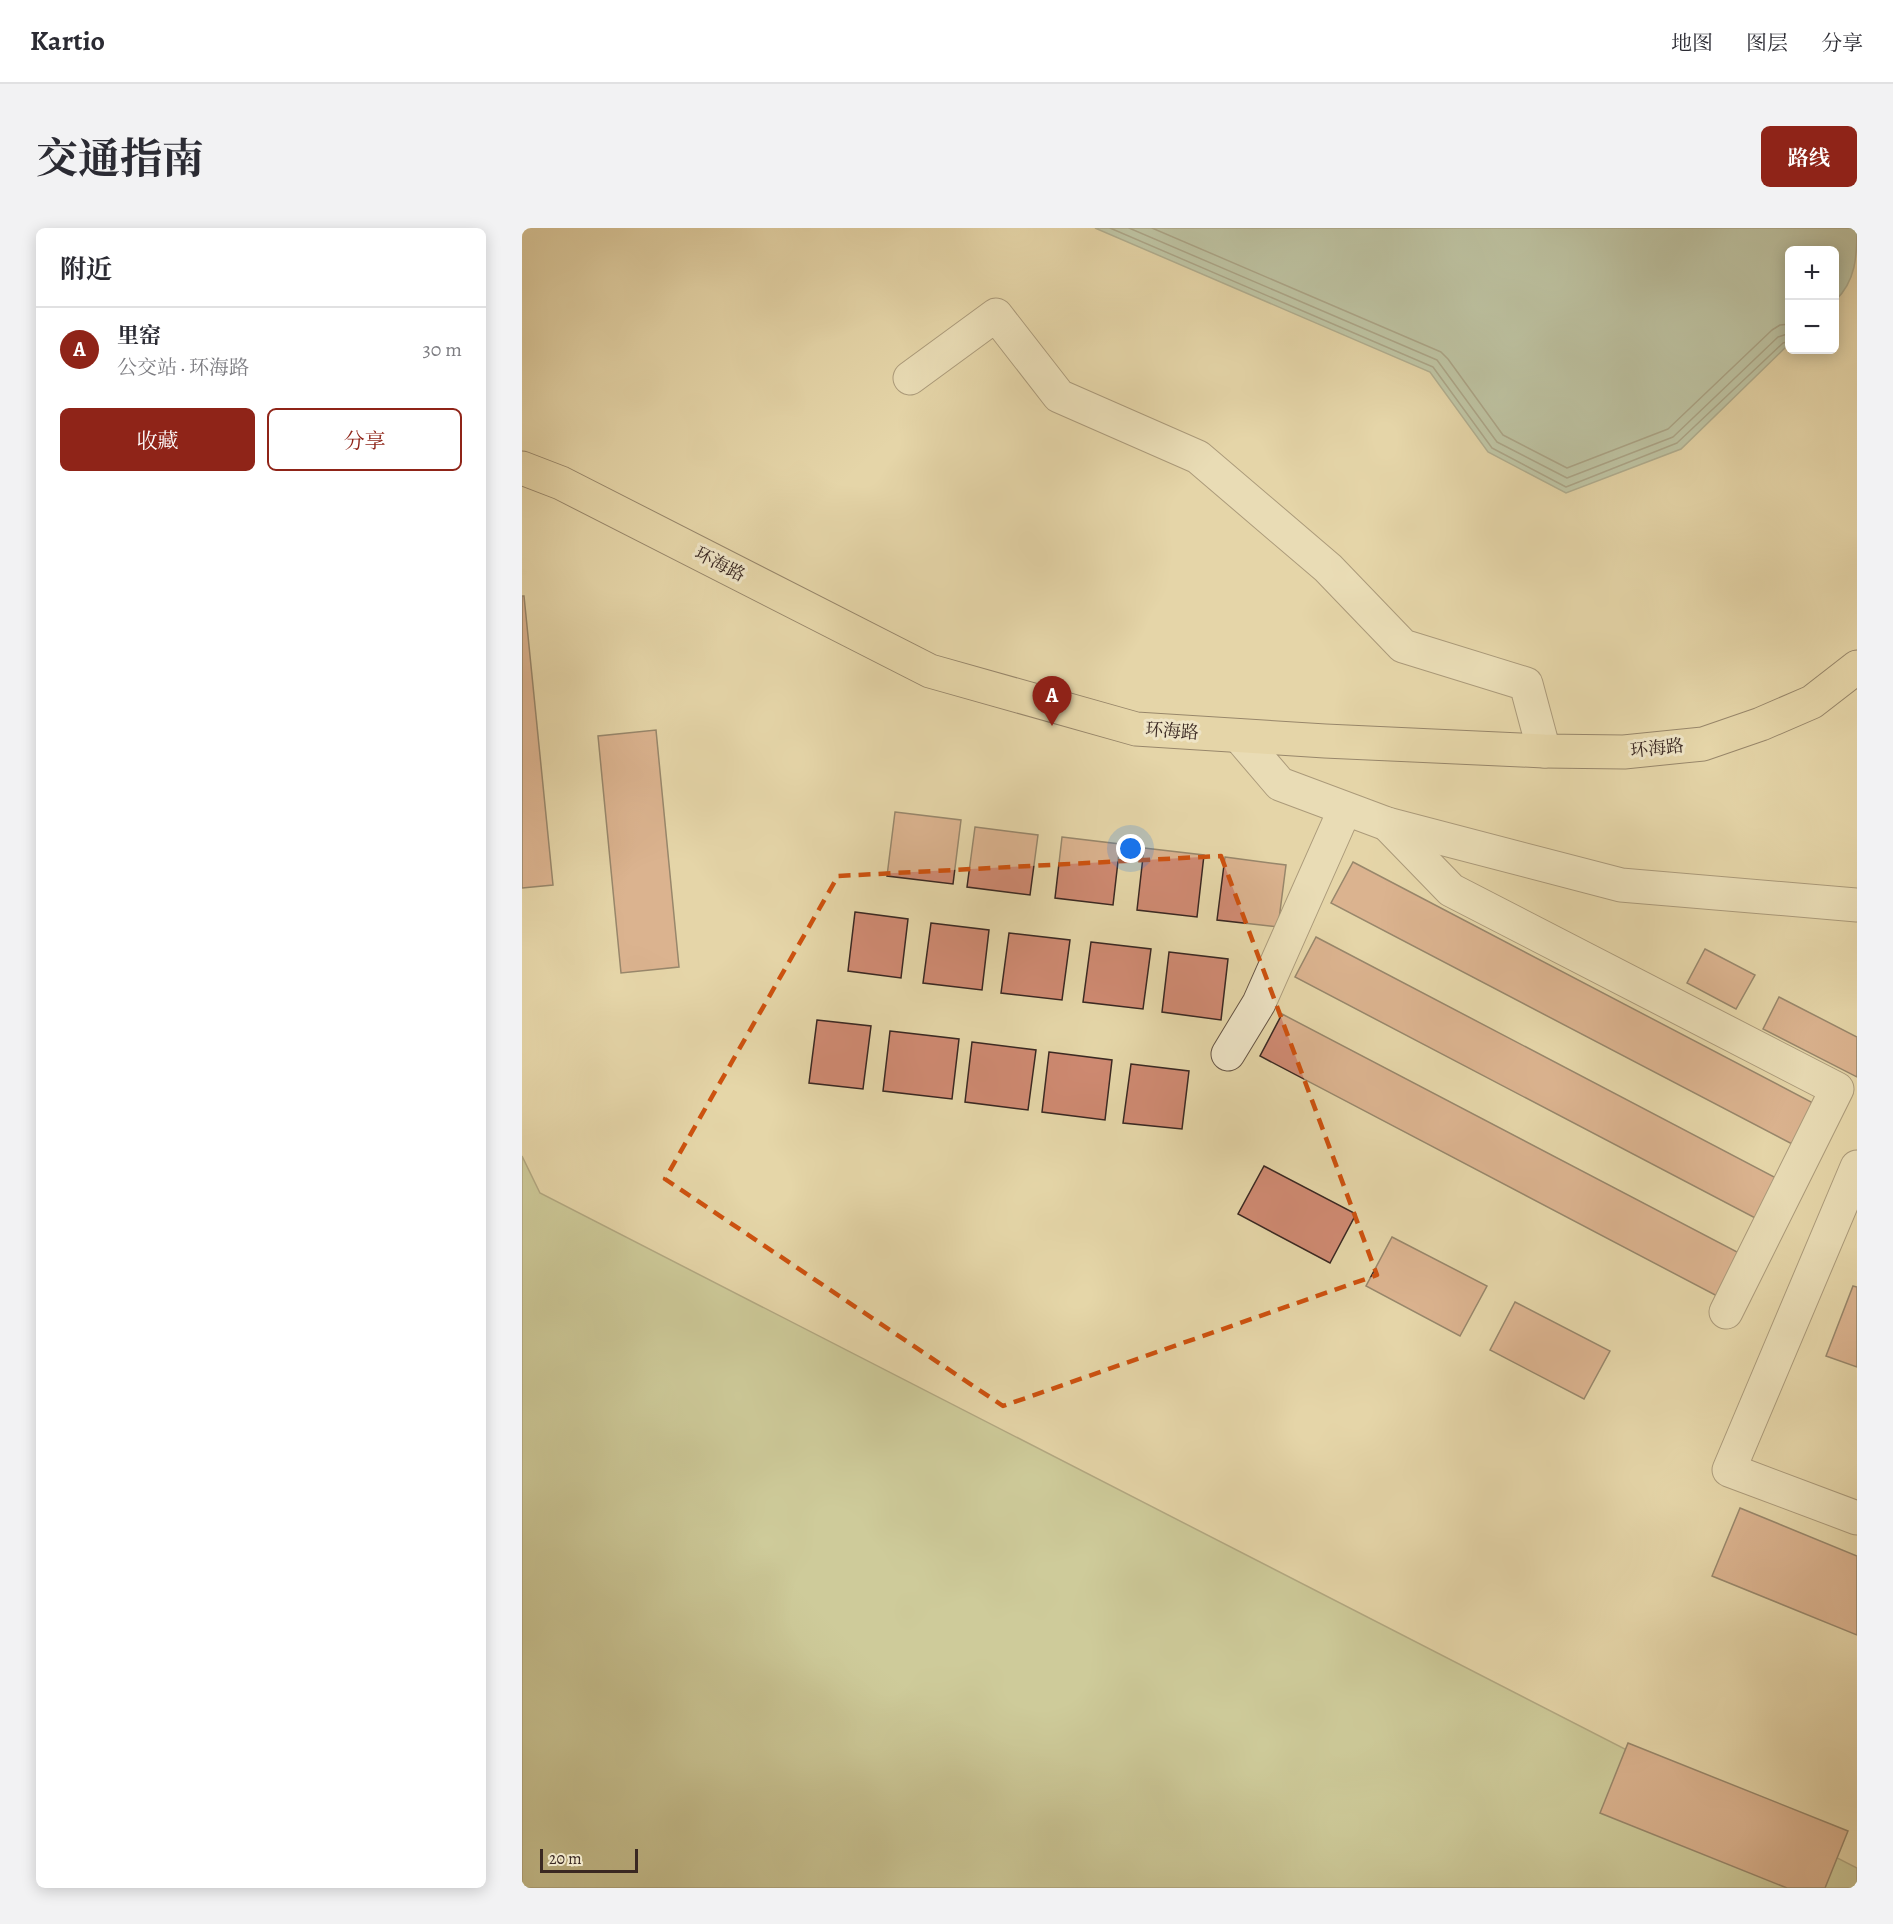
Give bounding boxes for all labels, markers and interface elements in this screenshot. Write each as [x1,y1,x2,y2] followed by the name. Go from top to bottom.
[30,22,105,60] text: Kartio
[1671,29,1713,57] text: 地图
[1746,29,1788,57] text: 图层
[1821,29,1863,57] text: 分享
[1761,126,1857,187] button: 路线
[36,130,204,187] text: 交通指南
[1785,246,1839,354] map controls
[1785,246,1839,300] button: +
[60,252,112,287] text: 附近
[1785,300,1839,354] button: −
[117,321,161,351] text: 里窑
[73,336,86,363] text: A
[422,336,462,363] text: 30 m
[117,354,249,381] text: 公交站 · 环海路
[60,408,255,471] button: 收藏
[267,408,462,471] button: 分享
[690,541,750,587] street label: 环海路
[1032,676,1072,726] pin: A
[1144,717,1200,745] street label: 环海路
[1629,733,1685,763] street label: 环海路
[1116,834,1145,863] your location
[540,1846,638,1874] scale bar
[549,1848,582,1870] text: 20 m

